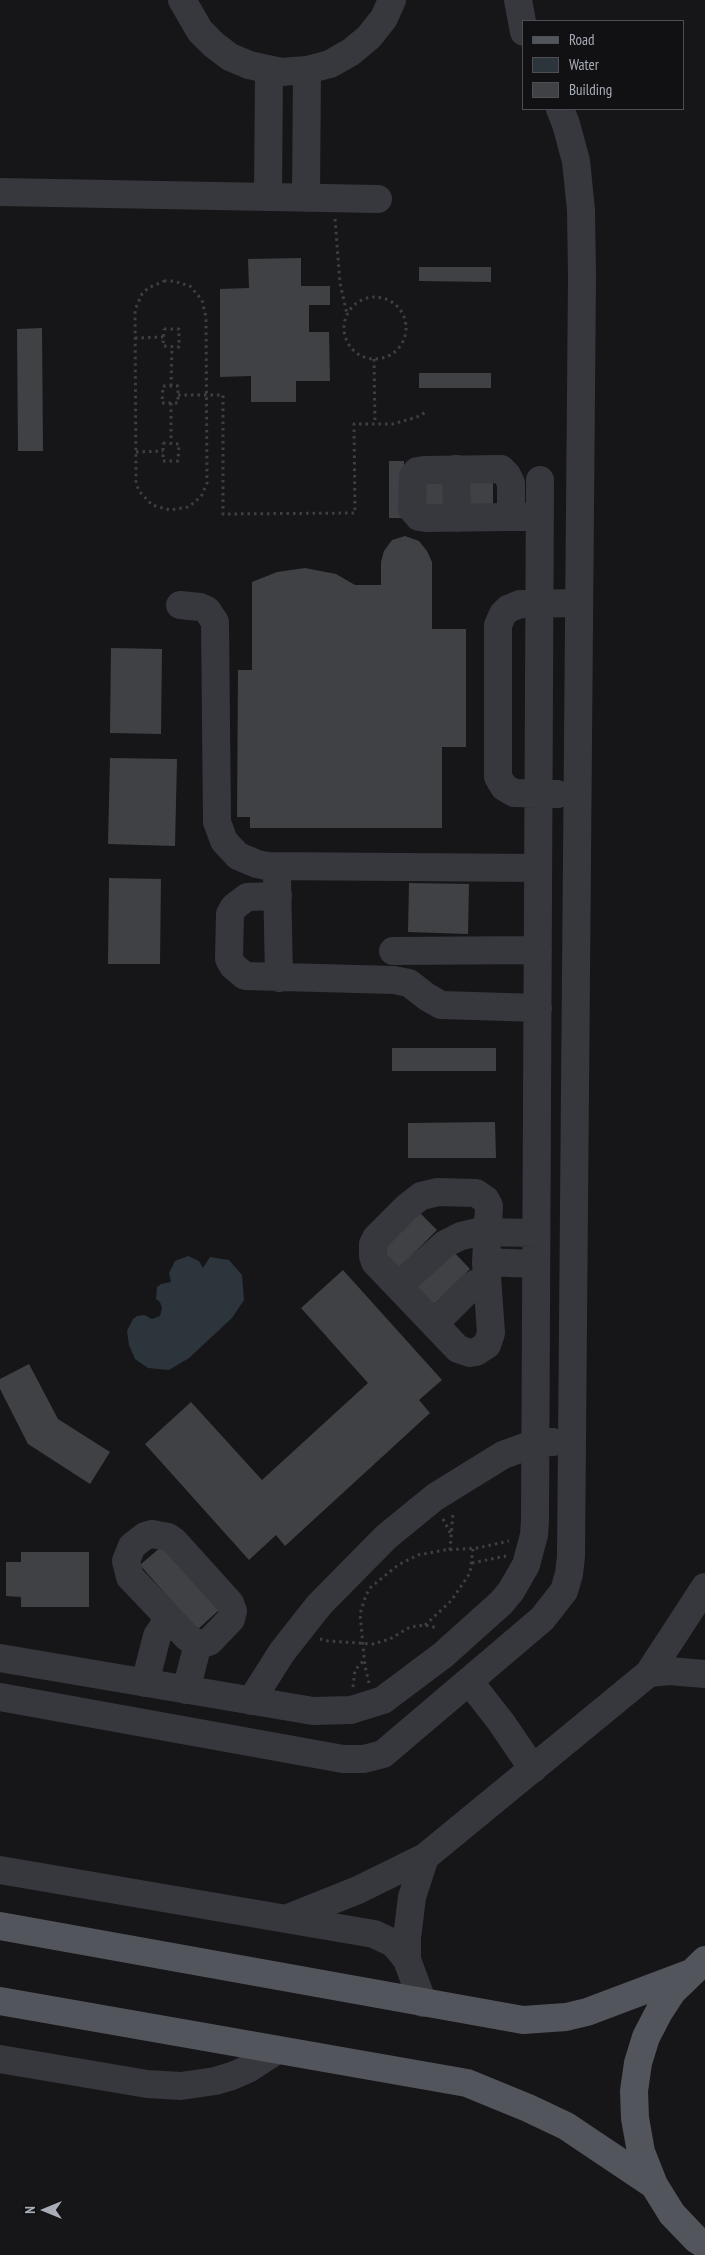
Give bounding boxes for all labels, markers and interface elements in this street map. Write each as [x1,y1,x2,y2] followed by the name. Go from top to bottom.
[522,20,685,110] legend
[569,30,595,49] text: Road
[569,55,599,74] text: Water
[569,80,612,99] text: Building
[20,2185,70,2235] north arrow
[21,2206,39,2214] text: N

